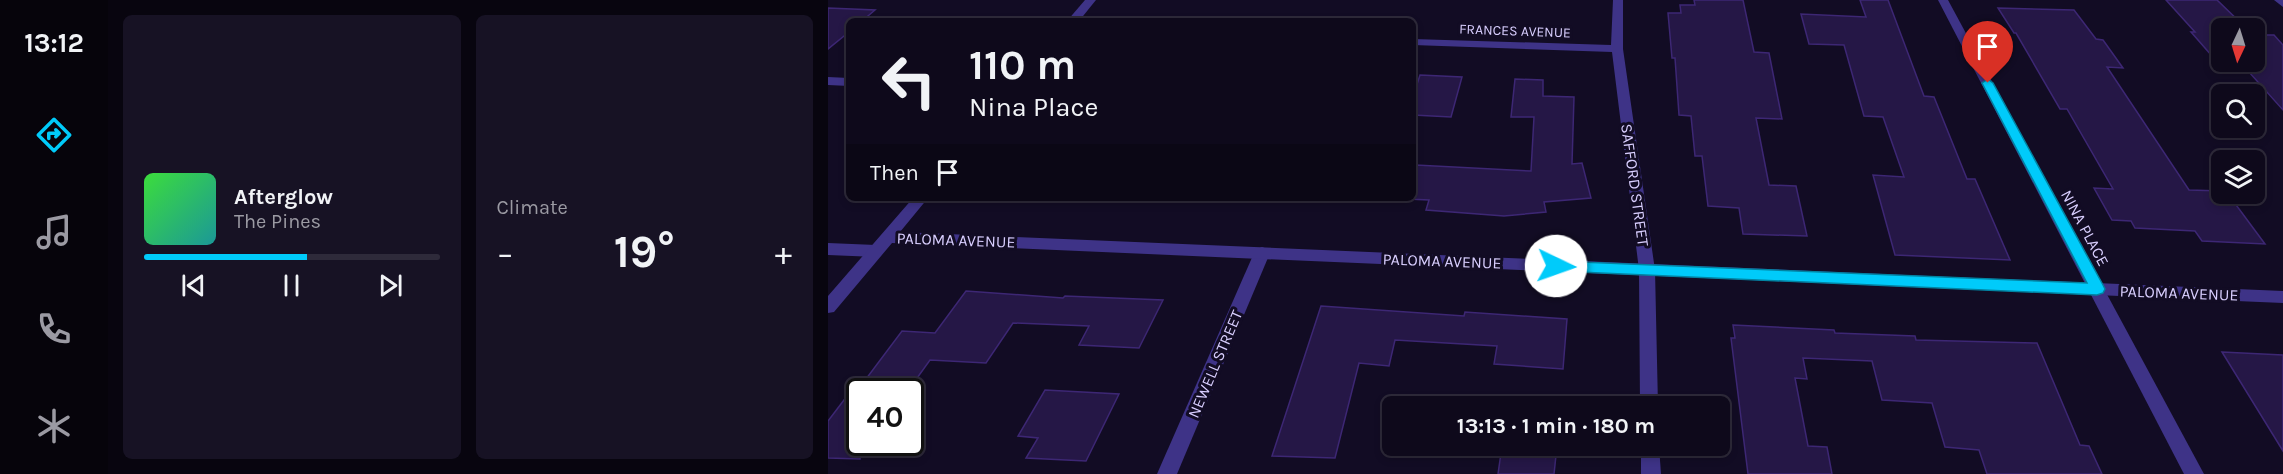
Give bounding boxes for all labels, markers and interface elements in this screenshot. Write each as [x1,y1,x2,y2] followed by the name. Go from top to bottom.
[2211,18,2265,72] north arrow
[2211,18,2265,204] map controls
[1459,21,1571,41] street label: FRANCES AVENUE
[1962,21,2013,83] pin
[24,27,84,59] text: 13:12
[1971,30,2004,63] icon: arrive
[969,40,1076,90] text: 110 m
[870,42,948,120] icon: left
[2211,84,2265,138] button: search
[969,91,1098,123] text: Nina Place
[33,114,75,156] icon: directions
[1617,122,1653,248] street label: SAFFORD STREET
[2211,150,2265,204] button: layers
[931,156,964,189] icon: arrive
[870,160,919,186] text: Then
[234,184,333,210] text: Afterglow
[2057,187,2113,269] street label: NINA PLACE
[497,196,568,219] text: Climate
[234,210,321,233] text: The Pines
[33,211,75,253] icon: music
[614,226,675,278] text: 19°
[896,228,1016,252] street label: PALOMA AVENUE
[497,234,514,272] text: −
[775,234,792,272] text: +
[1524,234,1588,298] position arrow
[1382,249,1502,273] street label: PALOMA AVENUE
[177,269,210,302] icon: previous
[275,269,308,302] icon: pause
[374,269,407,302] icon: next
[2119,281,2239,305] street label: PALOMA AVENUE
[1184,307,1246,421] street label: NEWELL STREET
[33,308,75,350] icon: phone
[846,378,924,456] speed limit sign: 40
[33,405,75,447] icon: climate
[1457,413,1655,439] text: 13:13 · 1 min · 180 m

